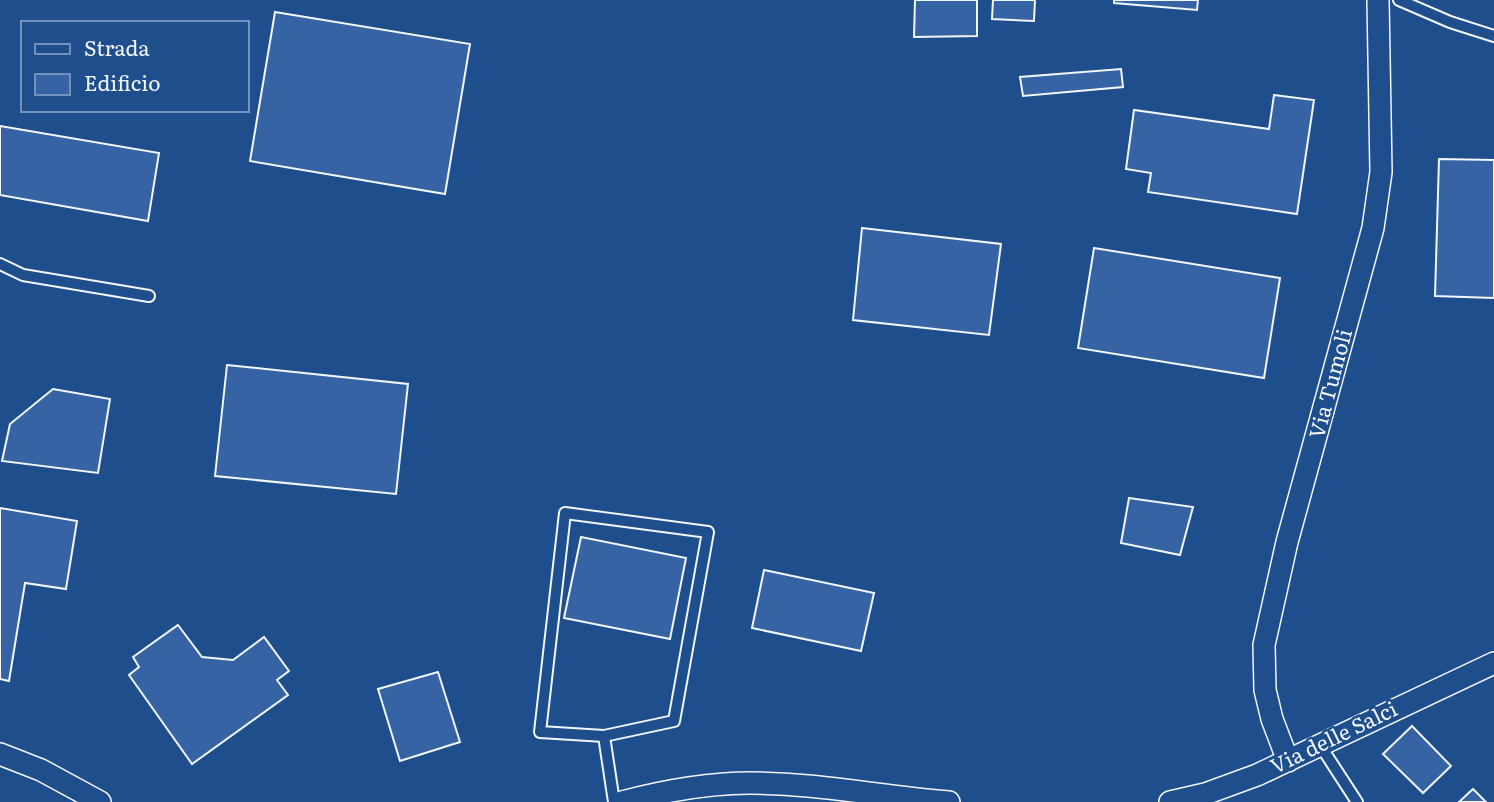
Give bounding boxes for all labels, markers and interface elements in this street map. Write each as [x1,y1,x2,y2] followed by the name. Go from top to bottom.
[21,21,248,112] legend
[84,31,150,62] text: Strada
[84,66,160,97] text: Edificio
[1299,325,1358,442] street label: Via Tumoli
[1264,692,1402,780] street label: Via delle Salci

